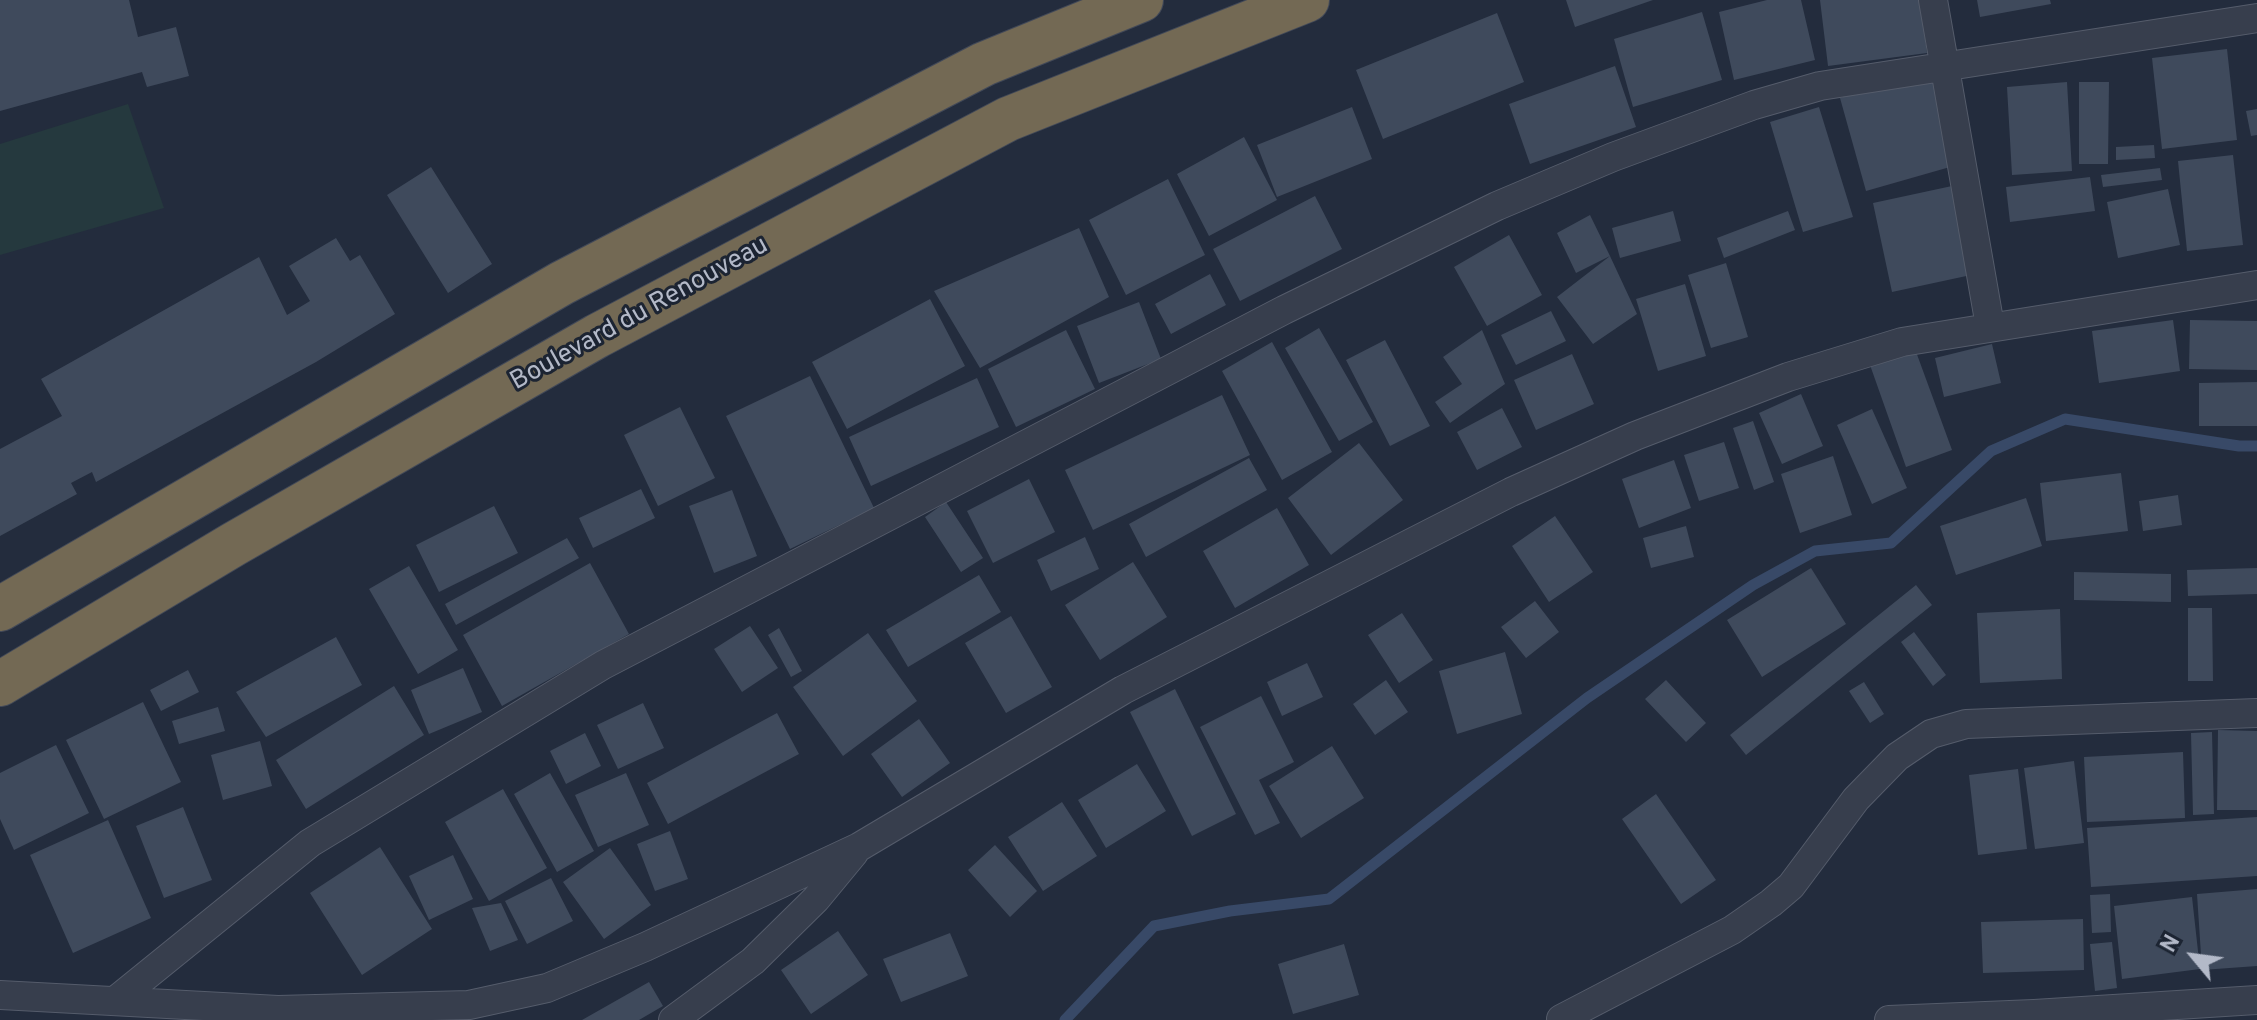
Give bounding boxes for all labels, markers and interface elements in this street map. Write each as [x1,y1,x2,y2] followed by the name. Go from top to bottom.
[506,231,774,399] street label: Boulevard du Renouveau
[2153,916,2233,996] north arrow
[2156,931,2187,958] text: N

